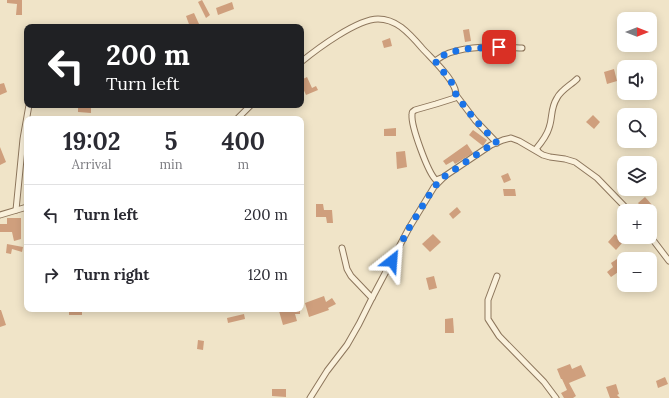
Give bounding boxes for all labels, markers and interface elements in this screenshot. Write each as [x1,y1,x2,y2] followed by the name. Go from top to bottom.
[617,12,657,52] north arrow
[617,12,657,292] map controls
[482,30,516,64] pin
[488,36,510,58] icon: arrive
[106,37,190,73] text: 200 m
[40,40,92,92] icon: left
[617,60,657,100] button: sound
[106,72,179,95] text: Turn left
[617,108,657,148] button: search
[63,126,121,157] text: 19:02
[164,126,177,157] text: 5
[221,126,265,157] text: 400
[72,156,112,173] text: Arrival
[159,156,183,173] text: min
[237,156,249,173] text: m
[617,156,657,196] button: layers
[40,204,62,226] icon: left
[617,204,657,244] button: +
[74,205,138,224] text: Turn left
[244,205,288,224] text: 200 m
[371,240,413,282] position arrow
[617,252,657,292] button: −
[40,264,62,286] icon: right
[74,265,150,284] text: Turn right
[248,265,288,284] text: 120 m

